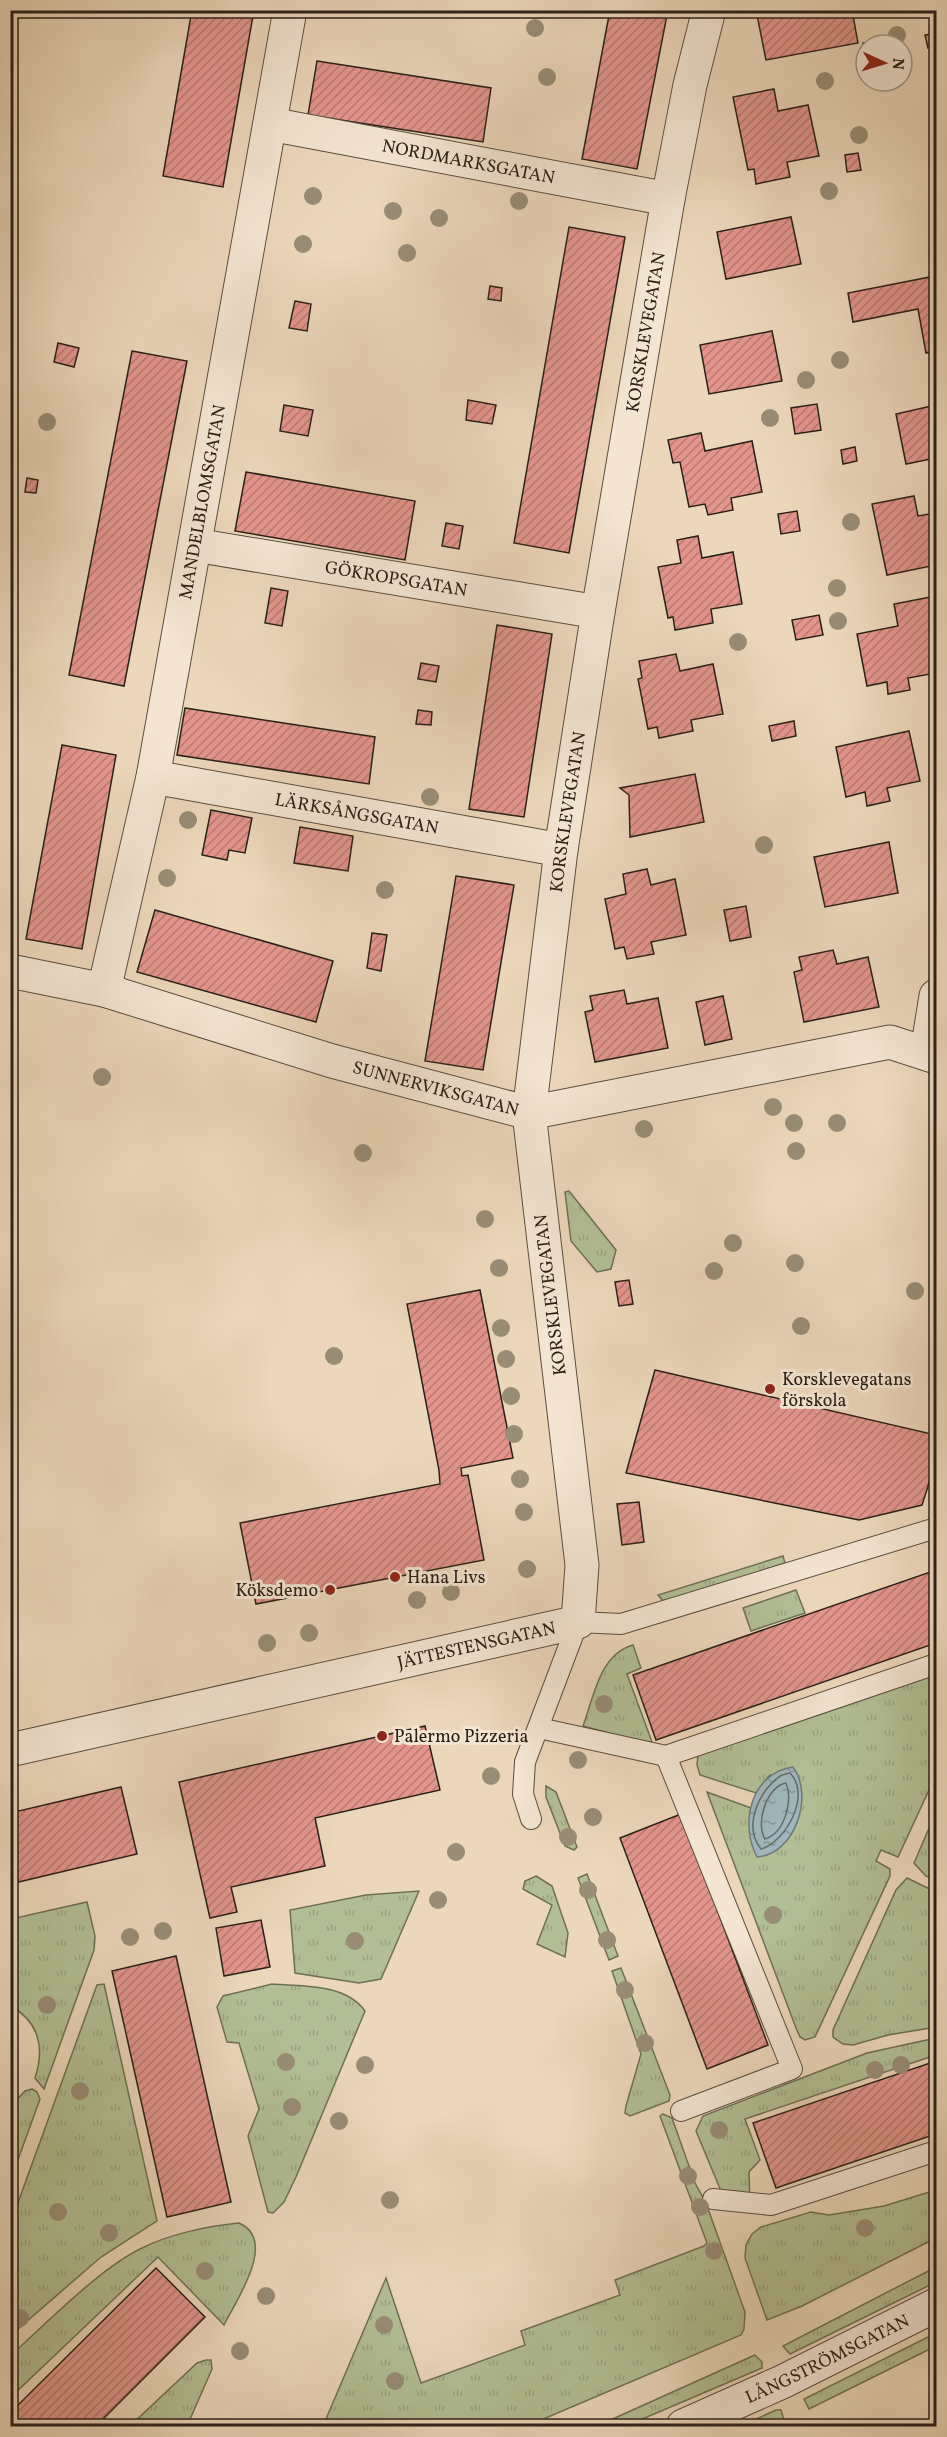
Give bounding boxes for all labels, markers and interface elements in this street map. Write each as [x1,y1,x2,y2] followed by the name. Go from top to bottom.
[854,33,914,93] north arrow
[886,57,908,71] text: N
[380,134,557,191] street label: NORDMARKSGATAN
[621,250,673,415] street label: KORSKLEVEGATAN
[174,403,233,602] street label: MANDELBLOMSGATAN
[323,556,469,604] street label: GÖKROPSGATAN
[545,730,593,894] street label: KORSKLEVEGATAN
[273,788,440,842] street label: LÄRKSÅNGSGATAN
[350,1056,521,1124] street label: SUNNERVIKSGATAN
[529,1213,574,1377] street label: KORSKLEVEGATAN
[782,1368,911,1414] place label: Korsklevegatans förskola
[763,1382,777,1396] marker: Korsklevegatans förskola
[407,1566,486,1591] place label: Hana Livs
[388,1570,402,1584] marker: Hana Livs
[235,1579,318,1604] place label: Köksdemo
[323,1583,337,1597] marker: Köksdemo
[395,1616,558,1676] street label: JÄTTESTENSGATAN
[394,1725,528,1750] place label: Palermo Pizzeria
[375,1729,389,1743] marker: Palermo Pizzeria
[742,2309,914,2411] street label: LÅNGSTRÖMSGATAN

